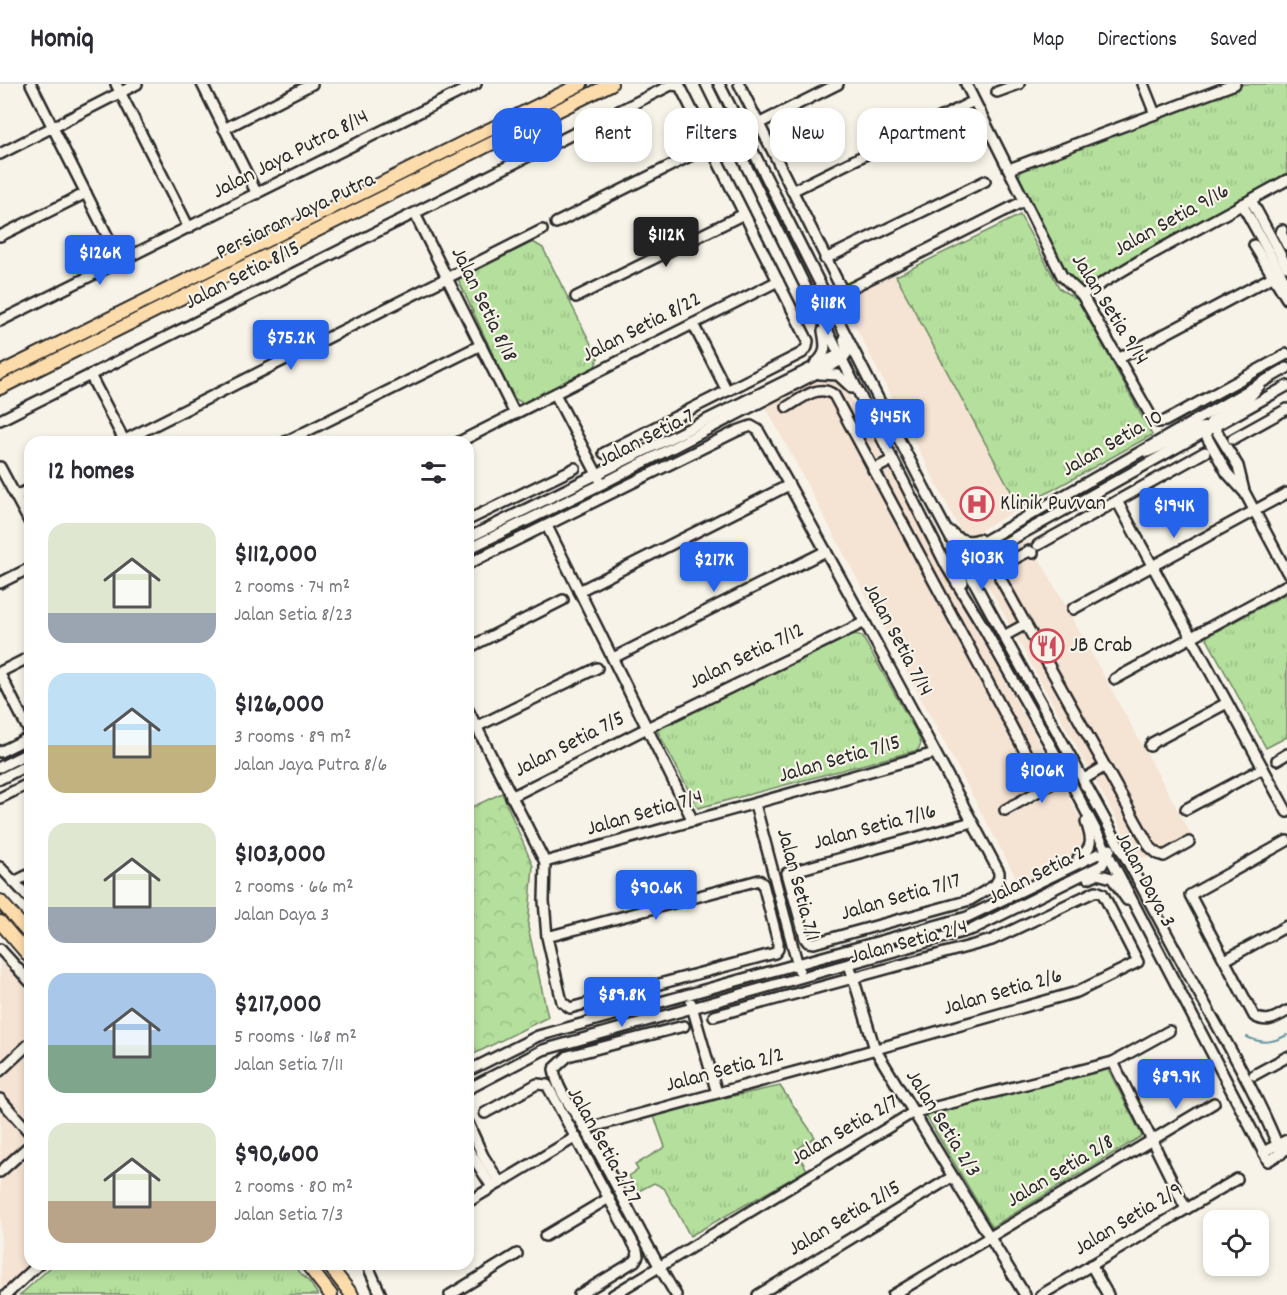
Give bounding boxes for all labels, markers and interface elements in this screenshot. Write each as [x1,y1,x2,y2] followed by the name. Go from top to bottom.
[30,21,94,61] text: Homiq
[1033,26,1064,56] text: Map
[1097,26,1177,56] text: Directions
[1210,26,1257,56] text: Saved
[207,102,375,208] street label: Jalan Jaya Putra 8/14
[492,108,562,162] chip: Buy
[574,108,652,162] chip: Rent
[664,108,758,162] chip: Filters
[770,108,845,162] chip: New
[857,108,987,162] chip: Apartment
[211,165,382,269] street label: Persiaran Jaya Putra
[1109,176,1235,266] street label: Jalan Setia 9/16
[624,217,708,268] pin: $112K
[648,222,684,250] text: $112K
[180,234,306,318] street label: Jalan Setia 8/15
[58,235,142,286] pin: $126K
[79,240,121,268] text: $126K
[442,242,524,368] street label: Jalan Setia 8/18
[1062,248,1156,372] street label: Jalan Setia 9/14
[577,285,707,371] street label: Jalan Setia 8/22
[786,285,870,336] pin: $118K
[810,290,846,318] text: $118K
[242,320,340,371] pin: $75.2K
[267,325,315,353] text: $75.2K
[848,399,932,450] pin: $145K
[593,401,701,477] street label: Jalan Setia 7
[1056,402,1170,486] street label: Jalan Setia 10
[869,404,911,432] text: $145K
[48,454,135,491] text: 12 homes
[417,456,450,489] icon: filters
[959,486,995,522] hospital icon: Klinik Puvvan
[1132,488,1216,539] pin: $194K
[1000,489,1106,520] place label: Klinik Puvvan
[1153,493,1195,521] text: $194K
[234,537,317,574] text: $112,000
[940,540,1024,591] pin: $103K
[672,542,756,593] pin: $217K
[960,545,1004,573] text: $103K
[96,547,168,619] icon: home
[694,547,734,575] text: $217K
[234,574,350,602] text: 2 rooms · 74 m²
[854,578,940,702] street label: Jalan Setia 7/14
[234,602,353,630] text: Jalan Setia 8/23
[684,616,810,698] street label: Jalan Setia 7/12
[1029,628,1065,664] restaurant icon: JB Crab
[1070,631,1132,662] place label: JB Crab
[234,687,324,724] text: $126,000
[96,697,168,769] icon: home
[509,704,631,786] street label: Jalan Setia 7/5
[234,724,351,752] text: 3 rooms · 89 m²
[775,728,905,792] street label: Jalan Setia 7/15
[234,752,387,780] text: Jalan Jaya Putra 8/6
[1000,753,1084,804] pin: $106K
[1020,758,1064,786] text: $106K
[583,783,707,845] street label: Jalan Setia 7/4
[810,797,940,859] street label: Jalan Setia 7/16
[767,825,827,945] street label: Jalan Setia 7/1
[1106,826,1182,934] street label: Jalan Daya 3
[234,837,326,874] text: $103,000
[983,838,1091,914] street label: Jalan Setia 2
[96,847,168,919] icon: home
[837,866,965,930] street label: Jalan Setia 7/17
[607,870,705,921] pin: $90.6K
[234,874,354,902] text: 2 rooms · 66 m²
[630,875,682,903] text: $90.6K
[234,902,329,930] text: Jalan Daya 3
[847,912,971,974] street label: Jalan Setia 2/4
[940,961,1066,1025] street label: Jalan Setia 2/6
[573,977,671,1028] pin: $89.8K
[598,982,646,1010] text: $89.8K
[234,987,322,1024] text: $217,000
[96,997,168,1069] icon: home
[234,1024,357,1052] text: 5 rooms · 168 m²
[662,1040,788,1102] street label: Jalan Setia 2/2
[234,1052,343,1080] text: Jalan Setia 7/11
[1127,1059,1225,1110] pin: $89.9K
[897,1064,987,1184] street label: Jalan Setia 2/3
[1151,1064,1201,1092] text: $89.9K
[558,1082,648,1210] street label: Jalan Setia 2/27
[785,1088,905,1174] street label: Jalan Setia 2/7
[1001,1128,1121,1216] street label: Jalan Setia 2/8
[234,1137,319,1174] text: $90,600
[96,1147,168,1219] icon: home
[783,1173,907,1265] street label: Jalan Setia 2/15
[234,1174,353,1202] text: 2 rooms · 80 m²
[1069,1175,1189,1265] street label: Jalan Setia 2/9
[234,1202,343,1230] text: Jalan Setia 7/3
[1203,1210,1269,1276] map controls
[1203,1210,1269,1276] button: locate

